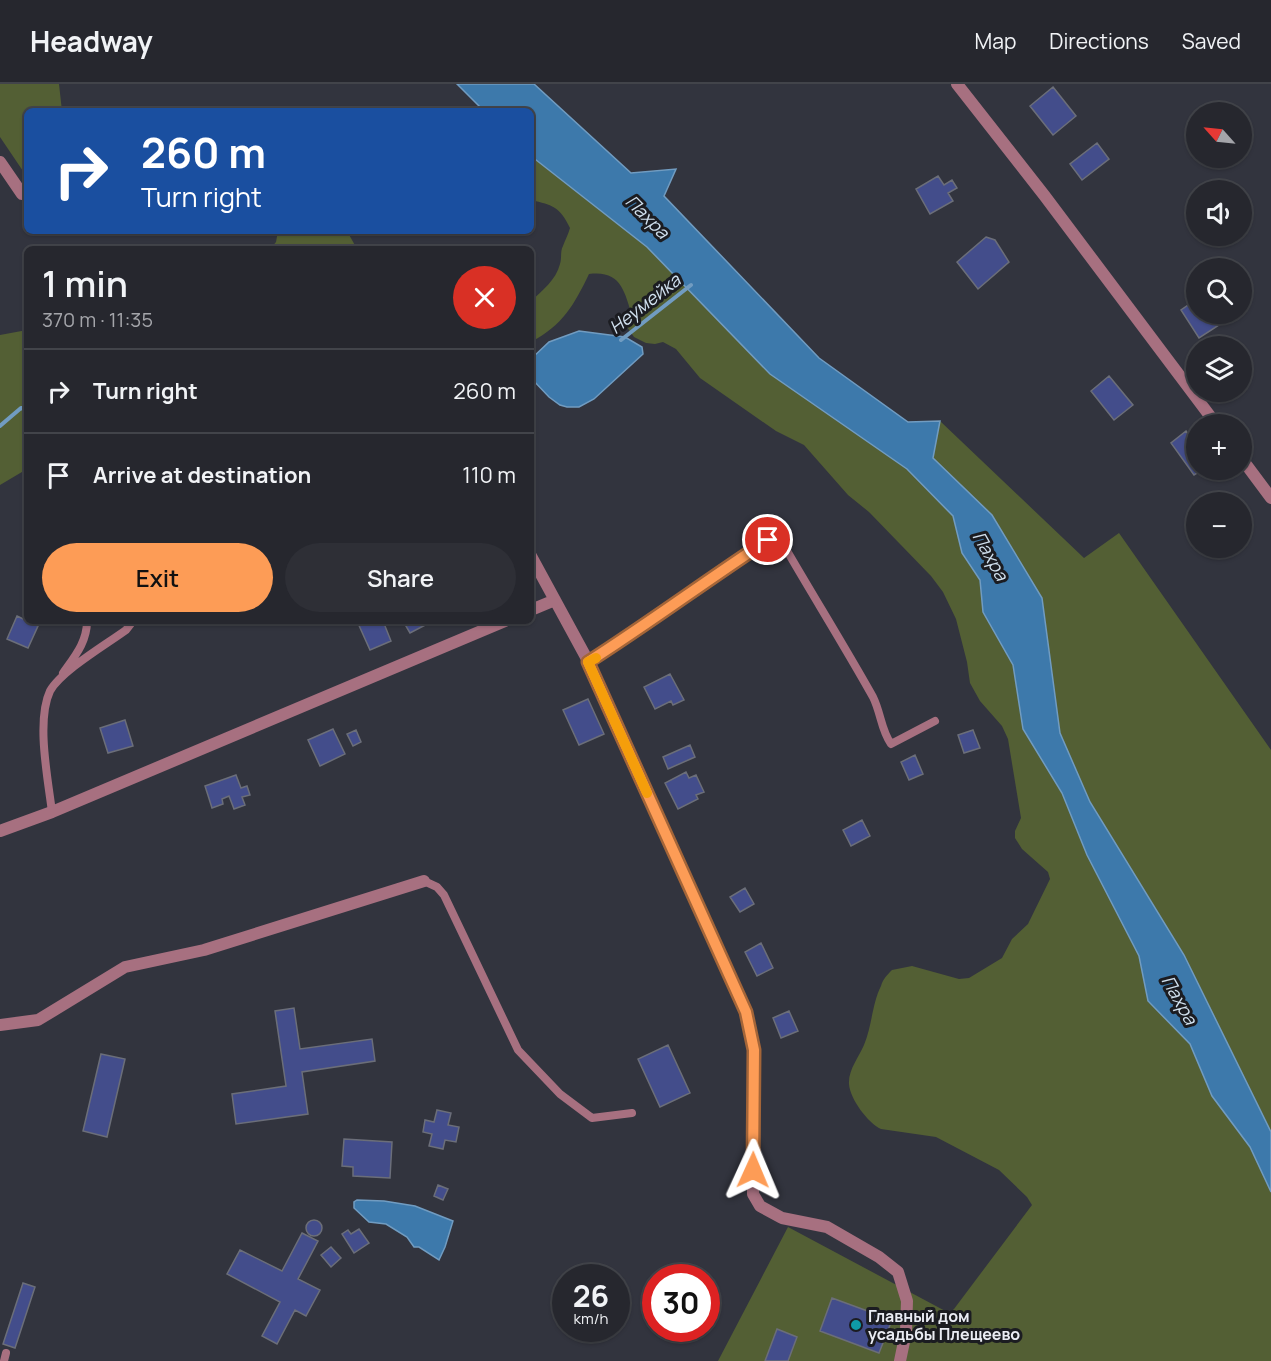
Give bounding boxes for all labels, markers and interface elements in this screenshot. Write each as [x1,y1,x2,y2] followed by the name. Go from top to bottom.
[30,22,153,60] text: Headway
[975,27,1016,55] text: Map
[1049,27,1149,55] text: Directions
[1182,27,1241,55] text: Saved
[1186,102,1252,168] north arrow
[1186,102,1252,558] map controls
[141,123,266,181] text: 260 m
[42,132,120,210] icon: right
[141,178,262,215] text: Turn right
[1186,180,1252,246] button: sound
[621,189,675,244] water label: Пахра
[1186,258,1252,324] button: search
[42,259,128,308] text: 1 min
[453,266,516,329] button: close
[604,267,686,339] water label: Неумейка
[42,306,153,333] text: 370 m · 11:35
[1186,336,1252,402] button: layers
[42,375,75,408] icon: right
[93,376,198,406] text: Turn right
[453,376,516,406] text: 260 m
[1186,414,1252,480] button: +
[42,459,75,492] icon: arrive
[93,460,311,490] text: Arrive at destination
[462,460,516,490] text: 110 m
[1186,492,1252,558] button: −
[742,514,793,565] pin
[751,523,784,556] icon: arrive
[968,527,1015,585] water label: Пахра
[42,543,273,612] button: Exit
[285,543,516,612] button: Share
[1157,971,1204,1029] water label: Пахра
[721,1138,785,1202] position arrow
[642,1264,720,1342] speed limit sign: 30
[573,1275,609,1316] text: 26
[868,1305,1020,1345] place label: Главный дом усадьбы Плещеево
[574,1308,608,1329] text: km/h
[849,1318,863,1332] marker: Главный дом усадьбы Плещеево

